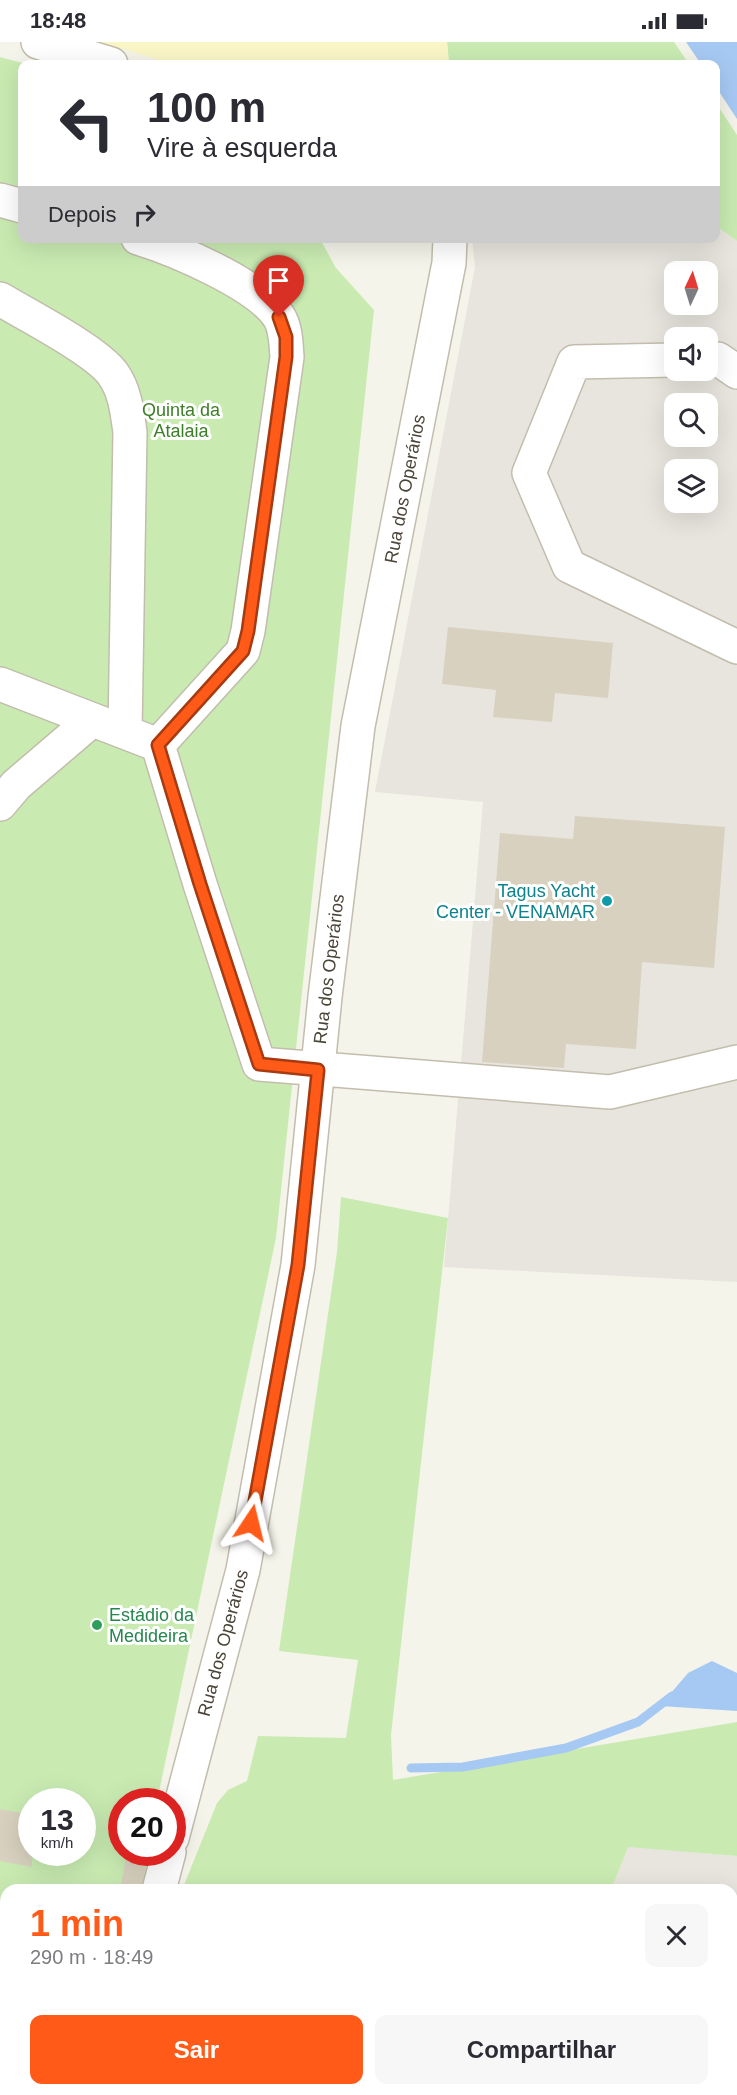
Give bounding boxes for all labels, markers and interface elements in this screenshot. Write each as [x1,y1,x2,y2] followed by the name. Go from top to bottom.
[30,8,86,33] text: 18:48
[48,84,126,162] icon: left
[147,84,266,131] text: 100 m
[147,133,337,163] text: Vire à esquerda
[128,198,161,231] icon: right
[48,202,116,227] text: Depois
[253,255,304,317] pin
[664,261,718,315] north arrow
[664,261,718,513] map controls
[262,264,295,297] icon: arrive
[664,327,718,381] button: sound
[664,393,718,447] button: search
[142,400,221,441] park label: Quinta da Atalaia
[381,413,429,565] street label: Rua dos Operários
[664,459,718,513] button: layers
[436,881,595,922] place label: Tagus Yacht Center - VENAMAR
[310,893,348,1045] street label: Rua dos Operários
[600,894,614,908] marker: Tagus Yacht Center - VENAMAR
[219,1491,283,1555] position arrow
[194,1567,252,1719] street label: Rua dos Operários
[109,1605,195,1646] place label: Estádio da Medideira
[90,1618,104,1632] marker: Estádio da Medideira
[108,1788,186,1866] speed limit sign: 20
[40,1803,74,1836] text: 13
[41,1834,73,1851] text: km/h
[30,1903,124,1944] text: 1 min
[645,1904,708,1967] button: close
[30,1946,153,1968] text: 290 m · 18:49
[30,2015,363,2084] button: Sair
[375,2015,708,2084] button: Compartilhar

